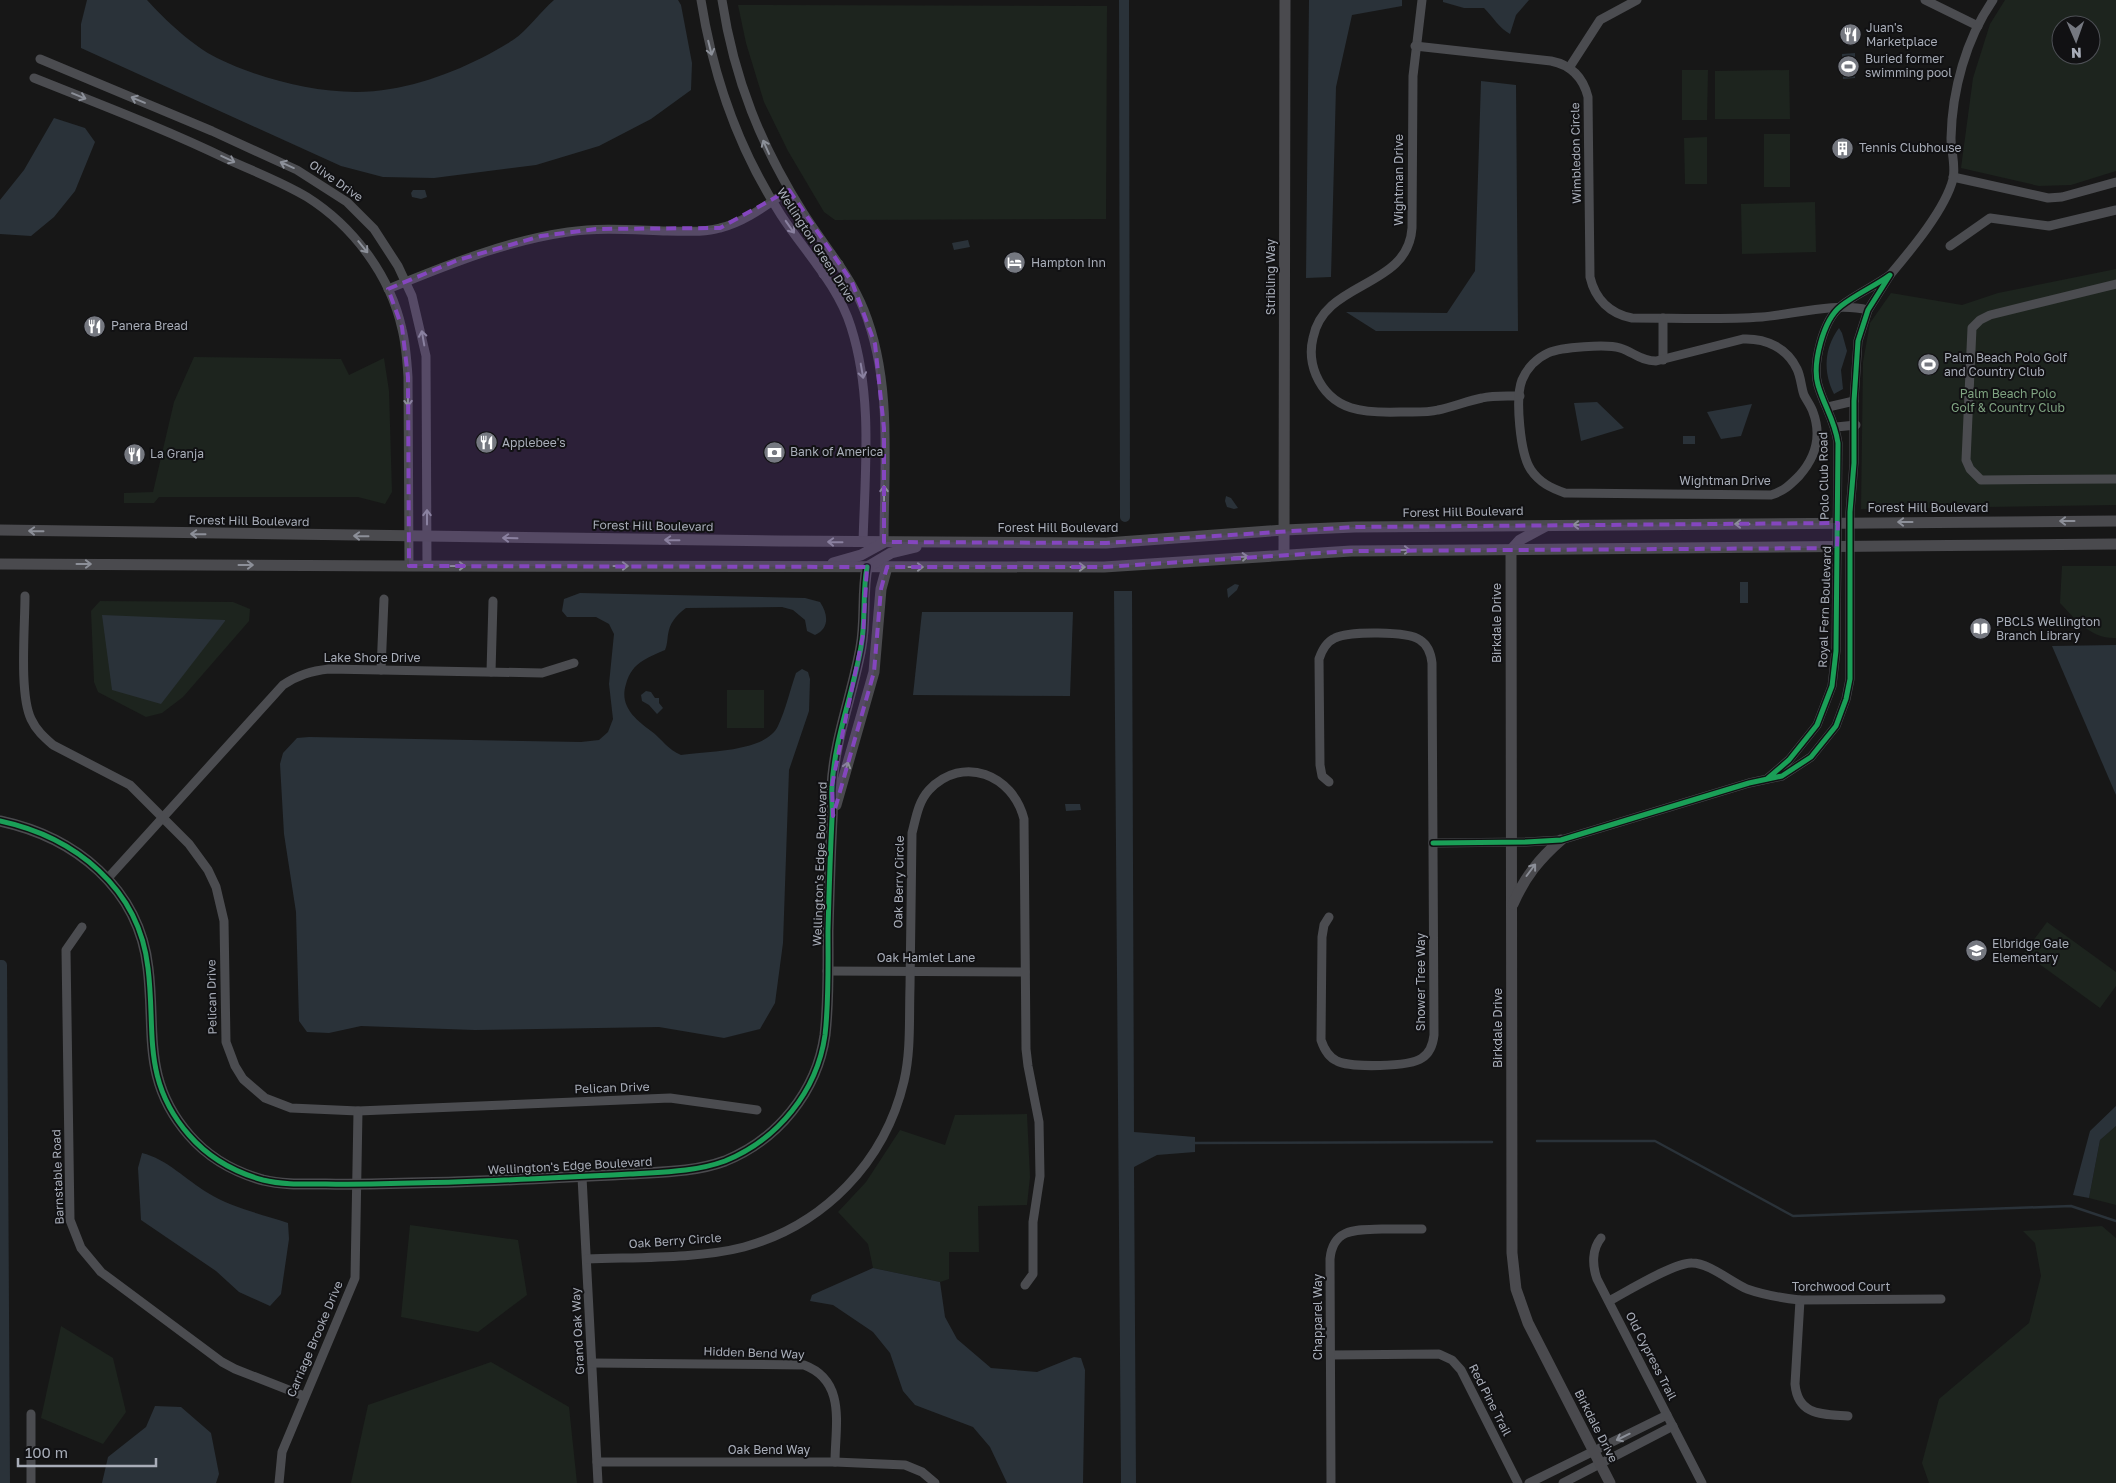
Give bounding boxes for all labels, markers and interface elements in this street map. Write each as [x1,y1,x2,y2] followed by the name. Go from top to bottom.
[2051,15,2101,65] north arrow
[1866,20,1938,49] place label: Juan's Marketplace
[1838,23,1862,47] restaurant icon: Juan's Marketplace
[706,39,715,55] one-way arrow
[2071,45,2082,62] text: N
[1865,51,1952,80] place label: Buried former swimming pool
[1837,54,1861,78] sports icon: Buried former swimming pool
[71,92,86,101] one-way arrow
[131,95,146,104] one-way arrow
[1567,102,1584,204] street label: Wimbledon Circle
[1391,134,1406,226] street label: Wightman Drive
[1831,136,1855,160] building icon: Tennis Clubhouse
[761,140,771,155] one-way arrow
[1859,140,1961,155] place label: Tennis Clubhouse
[220,155,235,165] one-way arrow
[307,157,366,205] street label: Olive Drive
[280,159,295,169] one-way arrow
[774,185,859,305] street label: Wellington Green Drive
[785,220,795,234] one-way arrow
[1263,238,1278,315] street label: Stribling Way
[357,240,368,253] one-way arrow
[1003,251,1027,275] hotel icon: Hampton Inn
[1031,255,1106,270] place label: Hampton Inn
[83,314,107,338] restaurant icon: Panera Bread
[111,318,188,333] place label: Panera Bread
[417,330,427,346] one-way arrow
[1944,350,2068,379] place label: Palm Beach Polo Golf and Country Club
[1916,353,1940,377] sports icon: Palm Beach Polo Golf and Country Club
[857,362,867,378] one-way arrow
[1951,386,2065,415] park label: Palm Beach Polo Golf & Country Club
[403,391,413,407] one-way arrow
[474,431,498,455] restaurant icon: Applebee's
[1815,432,1832,520] street label: Polo Club Road
[502,435,566,450] place label: Applebee's
[762,440,786,464] bank icon: Bank of America
[122,442,146,466] restaurant icon: La Granja
[790,444,883,459] place label: Bank of America
[150,446,204,461] place label: La Granja
[1679,473,1771,488] street label: Wightman Drive
[879,486,889,502] one-way arrow
[1868,500,1988,515] street label: Forest Hill Boulevard
[1402,503,1524,520] street label: Forest Hill Boulevard
[422,510,432,526] one-way arrow
[188,512,310,529] street label: Forest Hill Boulevard
[2060,516,2076,526] one-way arrow
[592,517,714,534] street label: Forest Hill Boulevard
[1897,517,1914,527] one-way arrow
[1735,519,1751,529] one-way arrow
[998,520,1118,535] street label: Forest Hill Boulevard
[1572,520,1588,530] one-way arrow
[28,526,44,536] one-way arrow
[191,529,207,538] one-way arrow
[353,531,370,541] one-way arrow
[502,533,518,543] one-way arrow
[665,535,681,545] one-way arrow
[827,537,844,547] one-way arrow
[1394,545,1411,555] one-way arrow
[1815,546,1834,668] street label: Royal Fern Boulevard
[1232,553,1248,562] one-way arrow
[75,559,91,569] one-way arrow
[238,560,254,570] one-way arrow
[450,561,466,571] one-way arrow
[612,561,628,571] one-way arrow
[908,562,924,572] one-way arrow
[1070,562,1086,572] one-way arrow
[1489,583,1504,663] street label: Birkdale Drive
[1996,614,2100,643] place label: PBCLS Wellington Branch Library
[1968,617,1992,641] library icon: PBCLS Wellington Branch Library
[324,650,420,665] street label: Lake Shore Drive
[842,762,851,778] one-way arrow
[809,781,830,947] street label: Wellington's Edge Boulevard
[890,835,907,929] street label: Oak Berry Circle
[1526,863,1536,877] one-way arrow
[1413,932,1428,1031] street label: Shower Tree Way
[1992,936,2069,965] place label: Elbridge Gale Elementary
[1964,939,1988,963] school or university icon: Elbridge Gale Elementary
[877,950,975,965] street label: Oak Hamlet Lane
[203,959,220,1035] street label: Pelican Drive
[1490,988,1505,1068] street label: Birkdale Drive
[574,1079,650,1096] street label: Pelican Drive
[48,1129,67,1225] street label: Barnstable Road
[487,1154,653,1177] street label: Wellington's Edge Boulevard
[628,1230,722,1251] street label: Oak Berry Circle
[1310,1273,1325,1360] street label: Chapparel Way
[283,1278,346,1399] street label: Carriage Brooke Drive
[1792,1279,1891,1294] street label: Torchwood Court
[568,1287,587,1375] street label: Grand Oak Way
[1623,1309,1680,1403] street label: Old Cypress Trail
[703,1343,805,1362] street label: Hidden Bend Way
[1466,1361,1515,1438] street label: Red Pine Trail
[1572,1387,1621,1465] street label: Birkdale Drive
[1616,1432,1631,1442] one-way arrow
[18,1436,155,1468] scale bar
[728,1442,811,1457] street label: Oak Bend Way
[25,1443,68,1461] text: 100 m

